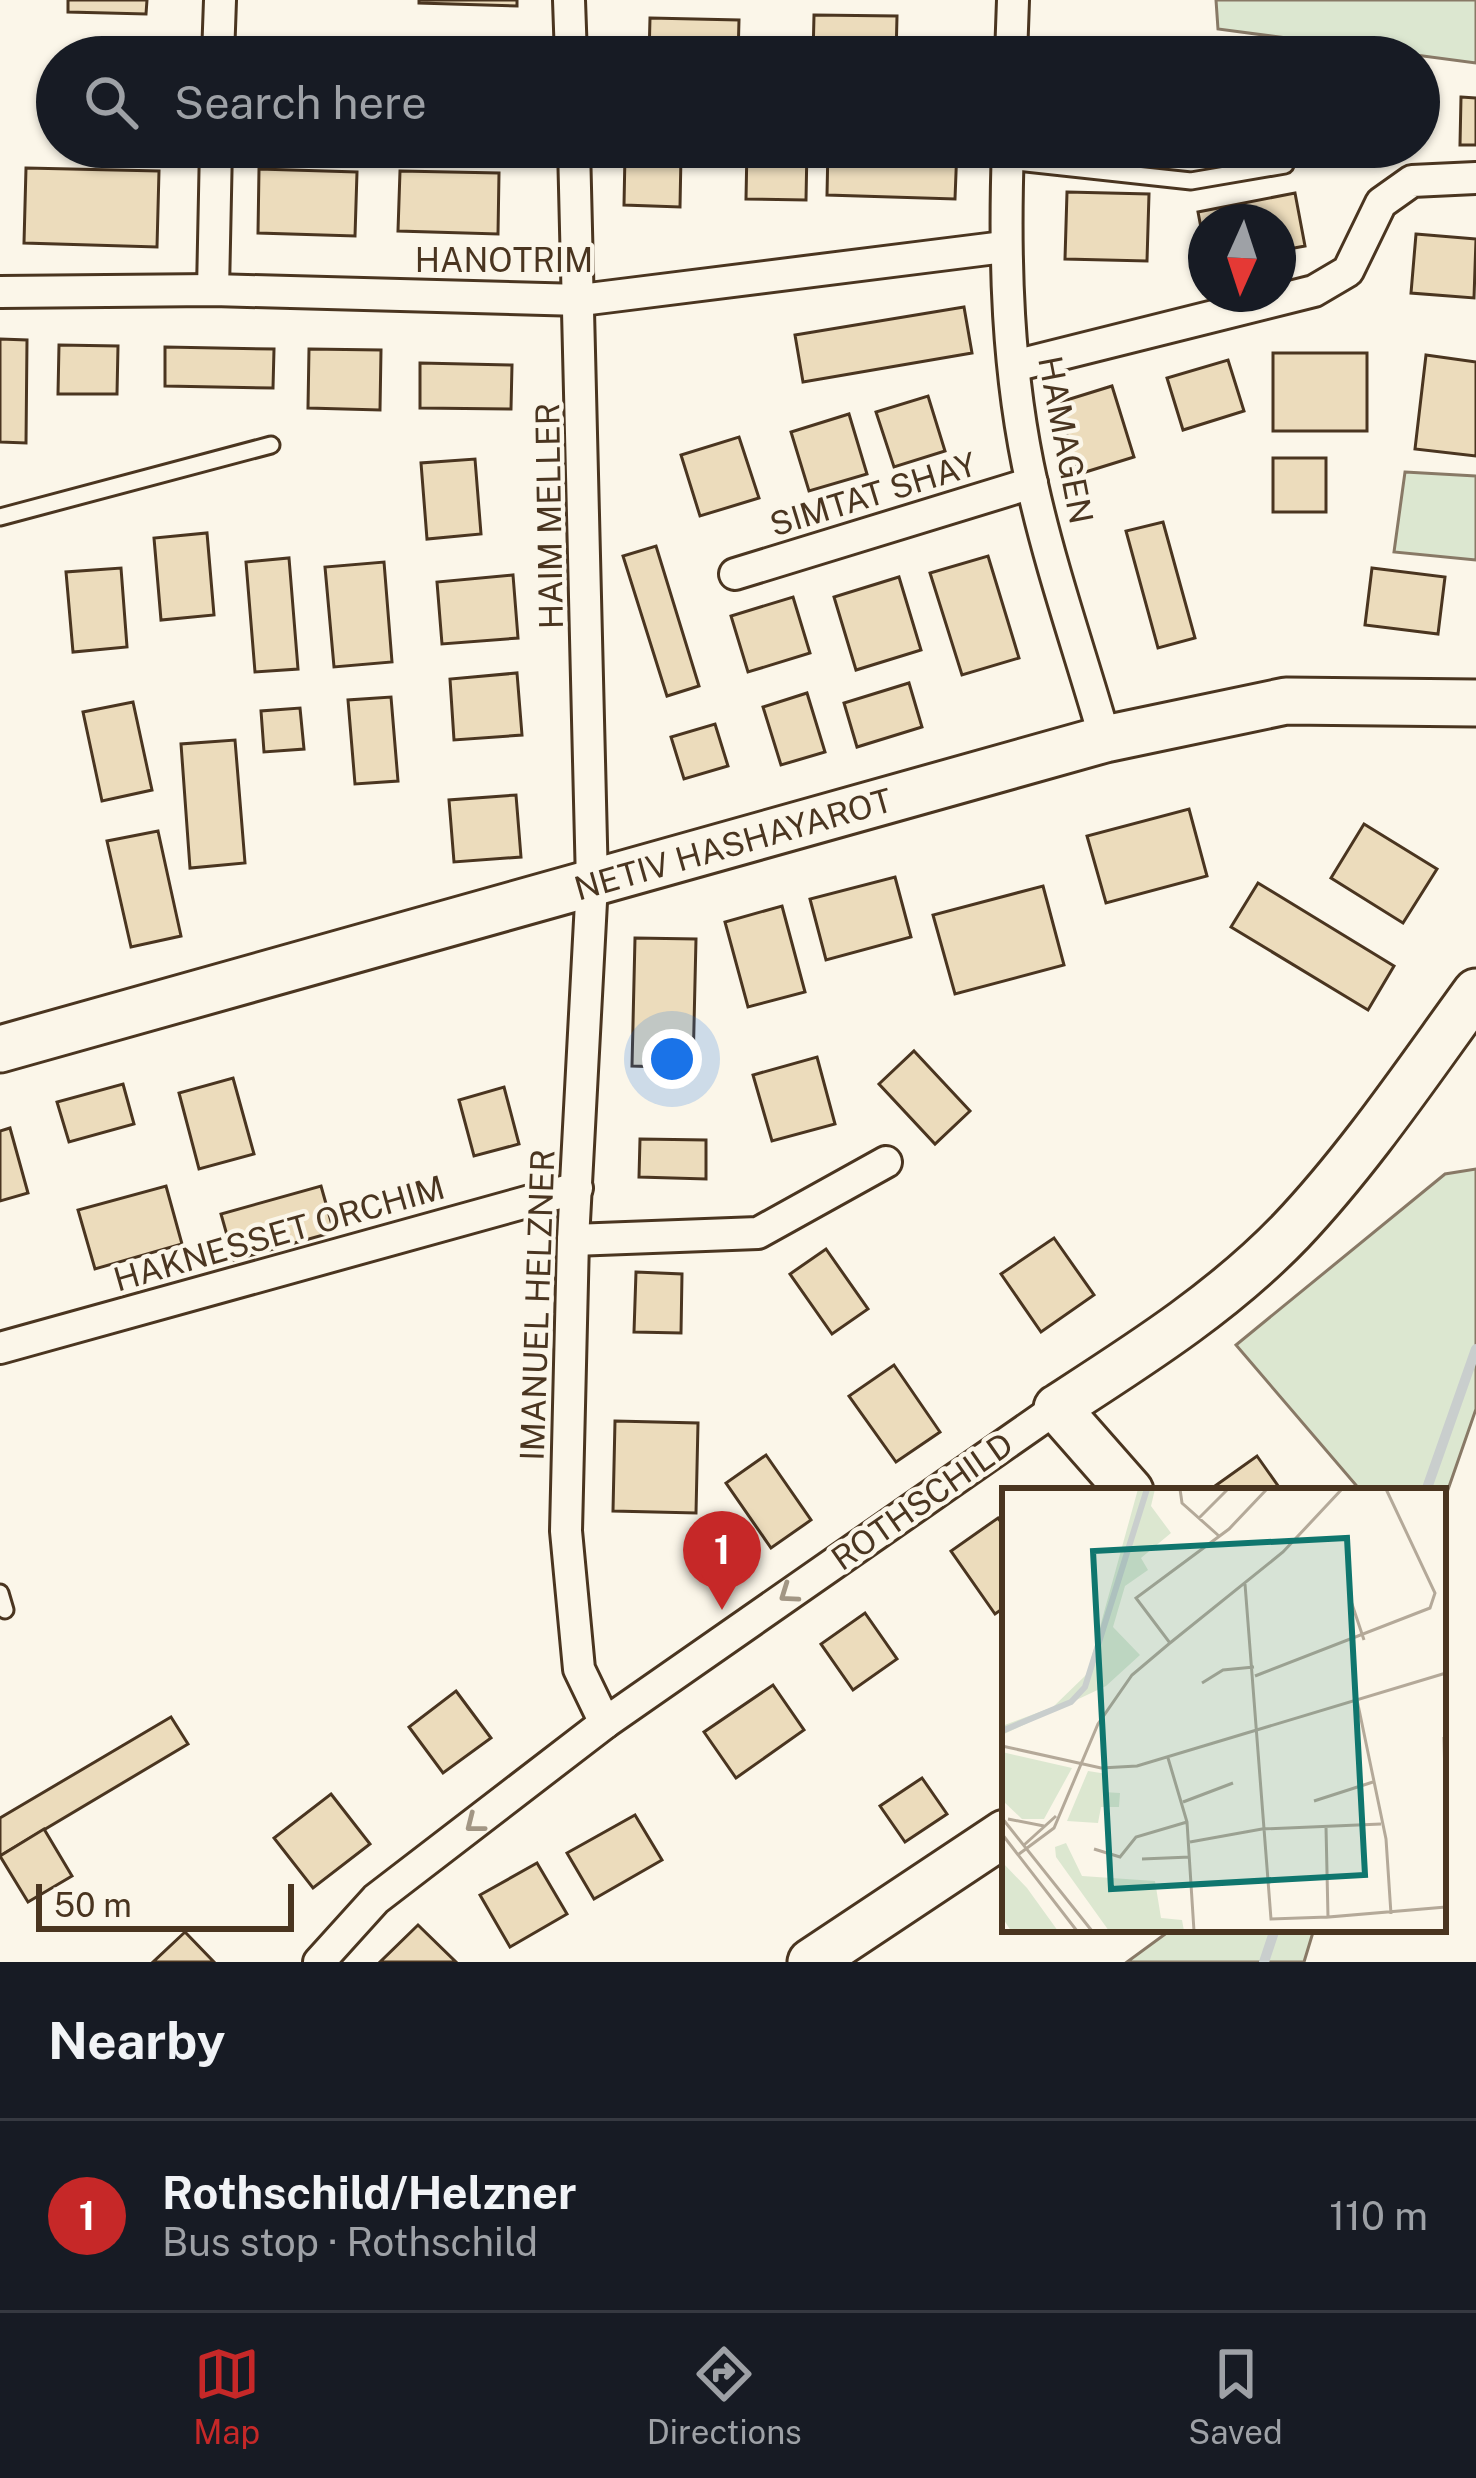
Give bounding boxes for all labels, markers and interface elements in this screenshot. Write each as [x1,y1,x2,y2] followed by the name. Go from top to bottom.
[36,36,1440,168] search box
[78,69,144,135] icon: search
[174,76,427,129] text: Search here
[1188,204,1296,312] north arrow
[415,241,593,279] street label: HANOTRIM
[1031,353,1101,527] street label: HAMAGEN
[528,403,570,629] street label: HAIM MELLER
[765,445,981,543] street label: SIMTAT SHAY
[570,780,896,908] street label: NETIV HASHAYAROT
[642,1029,702,1089] your location
[513,1149,561,1461] street label: IMANUEL HELZNER
[109,1168,449,1298] street label: HAKNESSET ORCHIM
[824,1425,1020,1577] street label: ROTHSCHILD
[1002,1488,1446,1932] inset map
[683,1511,761,1610] pin: 1
[779,1580,801,1602] one-way arrow
[465,1810,487,1831] one-way arrow
[36,1878,294,1931] scale bar
[54,1886,132,1924] text: 50 m
[48,2011,225,2070] text: Nearby
[162,2166,576,2219] text: Rothschild/Helzner
[79,2193,95,2239] text: 1
[1329,2193,1428,2239] text: 110 m
[162,2219,538,2265] text: Bus stop · Rothschild
[193,2341,260,2451] tab: Map
[647,2341,802,2451] tab: Directions
[1188,2341,1283,2451] tab: Saved

